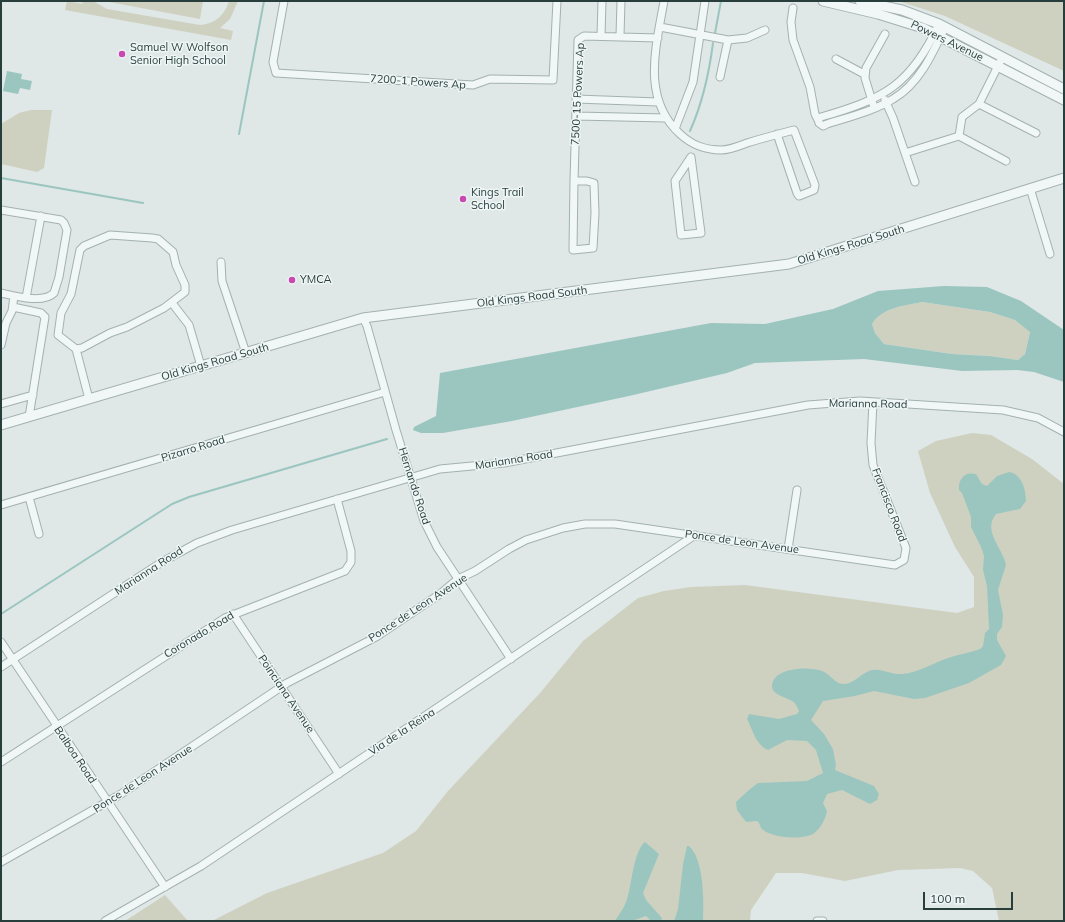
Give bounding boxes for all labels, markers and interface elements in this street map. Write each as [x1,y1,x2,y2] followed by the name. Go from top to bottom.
[909,18,985,64] street label: Powers Avenue
[130,41,228,67] place label: Samuel W Wolfson Senior High School
[569,42,587,146] street label: 7500-15 Powers Ap
[117,49,127,59] marker: Samuel W Wolfson Senior High School
[370,72,466,92] street label: 7200-1 Powers Ap
[471,186,524,212] place label: Kings Trail School
[458,194,468,204] marker: Kings Trail School
[796,222,906,268] street label: Old Kings Road South
[300,273,332,287] place label: YMCA
[287,275,297,285] marker: YMCA
[476,284,588,310] street label: Old Kings Road South
[160,340,270,384] street label: Old Kings Road South
[829,397,907,411] street label: Marianna Road
[159,433,227,465] street label: Pizarro Road
[395,446,433,526] street label: Hernando Road
[474,447,554,473] street label: Marianna Road
[869,466,909,544] street label: Francisco Road
[684,527,800,557] street label: Ponce de Leon Avenue
[112,544,186,598] street label: Marianna Road
[366,571,470,645] street label: Ponce de Leon Avenue
[162,609,236,661] street label: Coronado Road
[255,653,317,735] street label: Poinciana Avenue
[366,706,438,758] street label: Via de la Reina
[51,724,99,786] street label: Balboa Road
[91,742,195,816] street label: Ponce de Leon Avenue
[925,884,1015,910] scale bar
[930,891,965,906] text: 100 m

